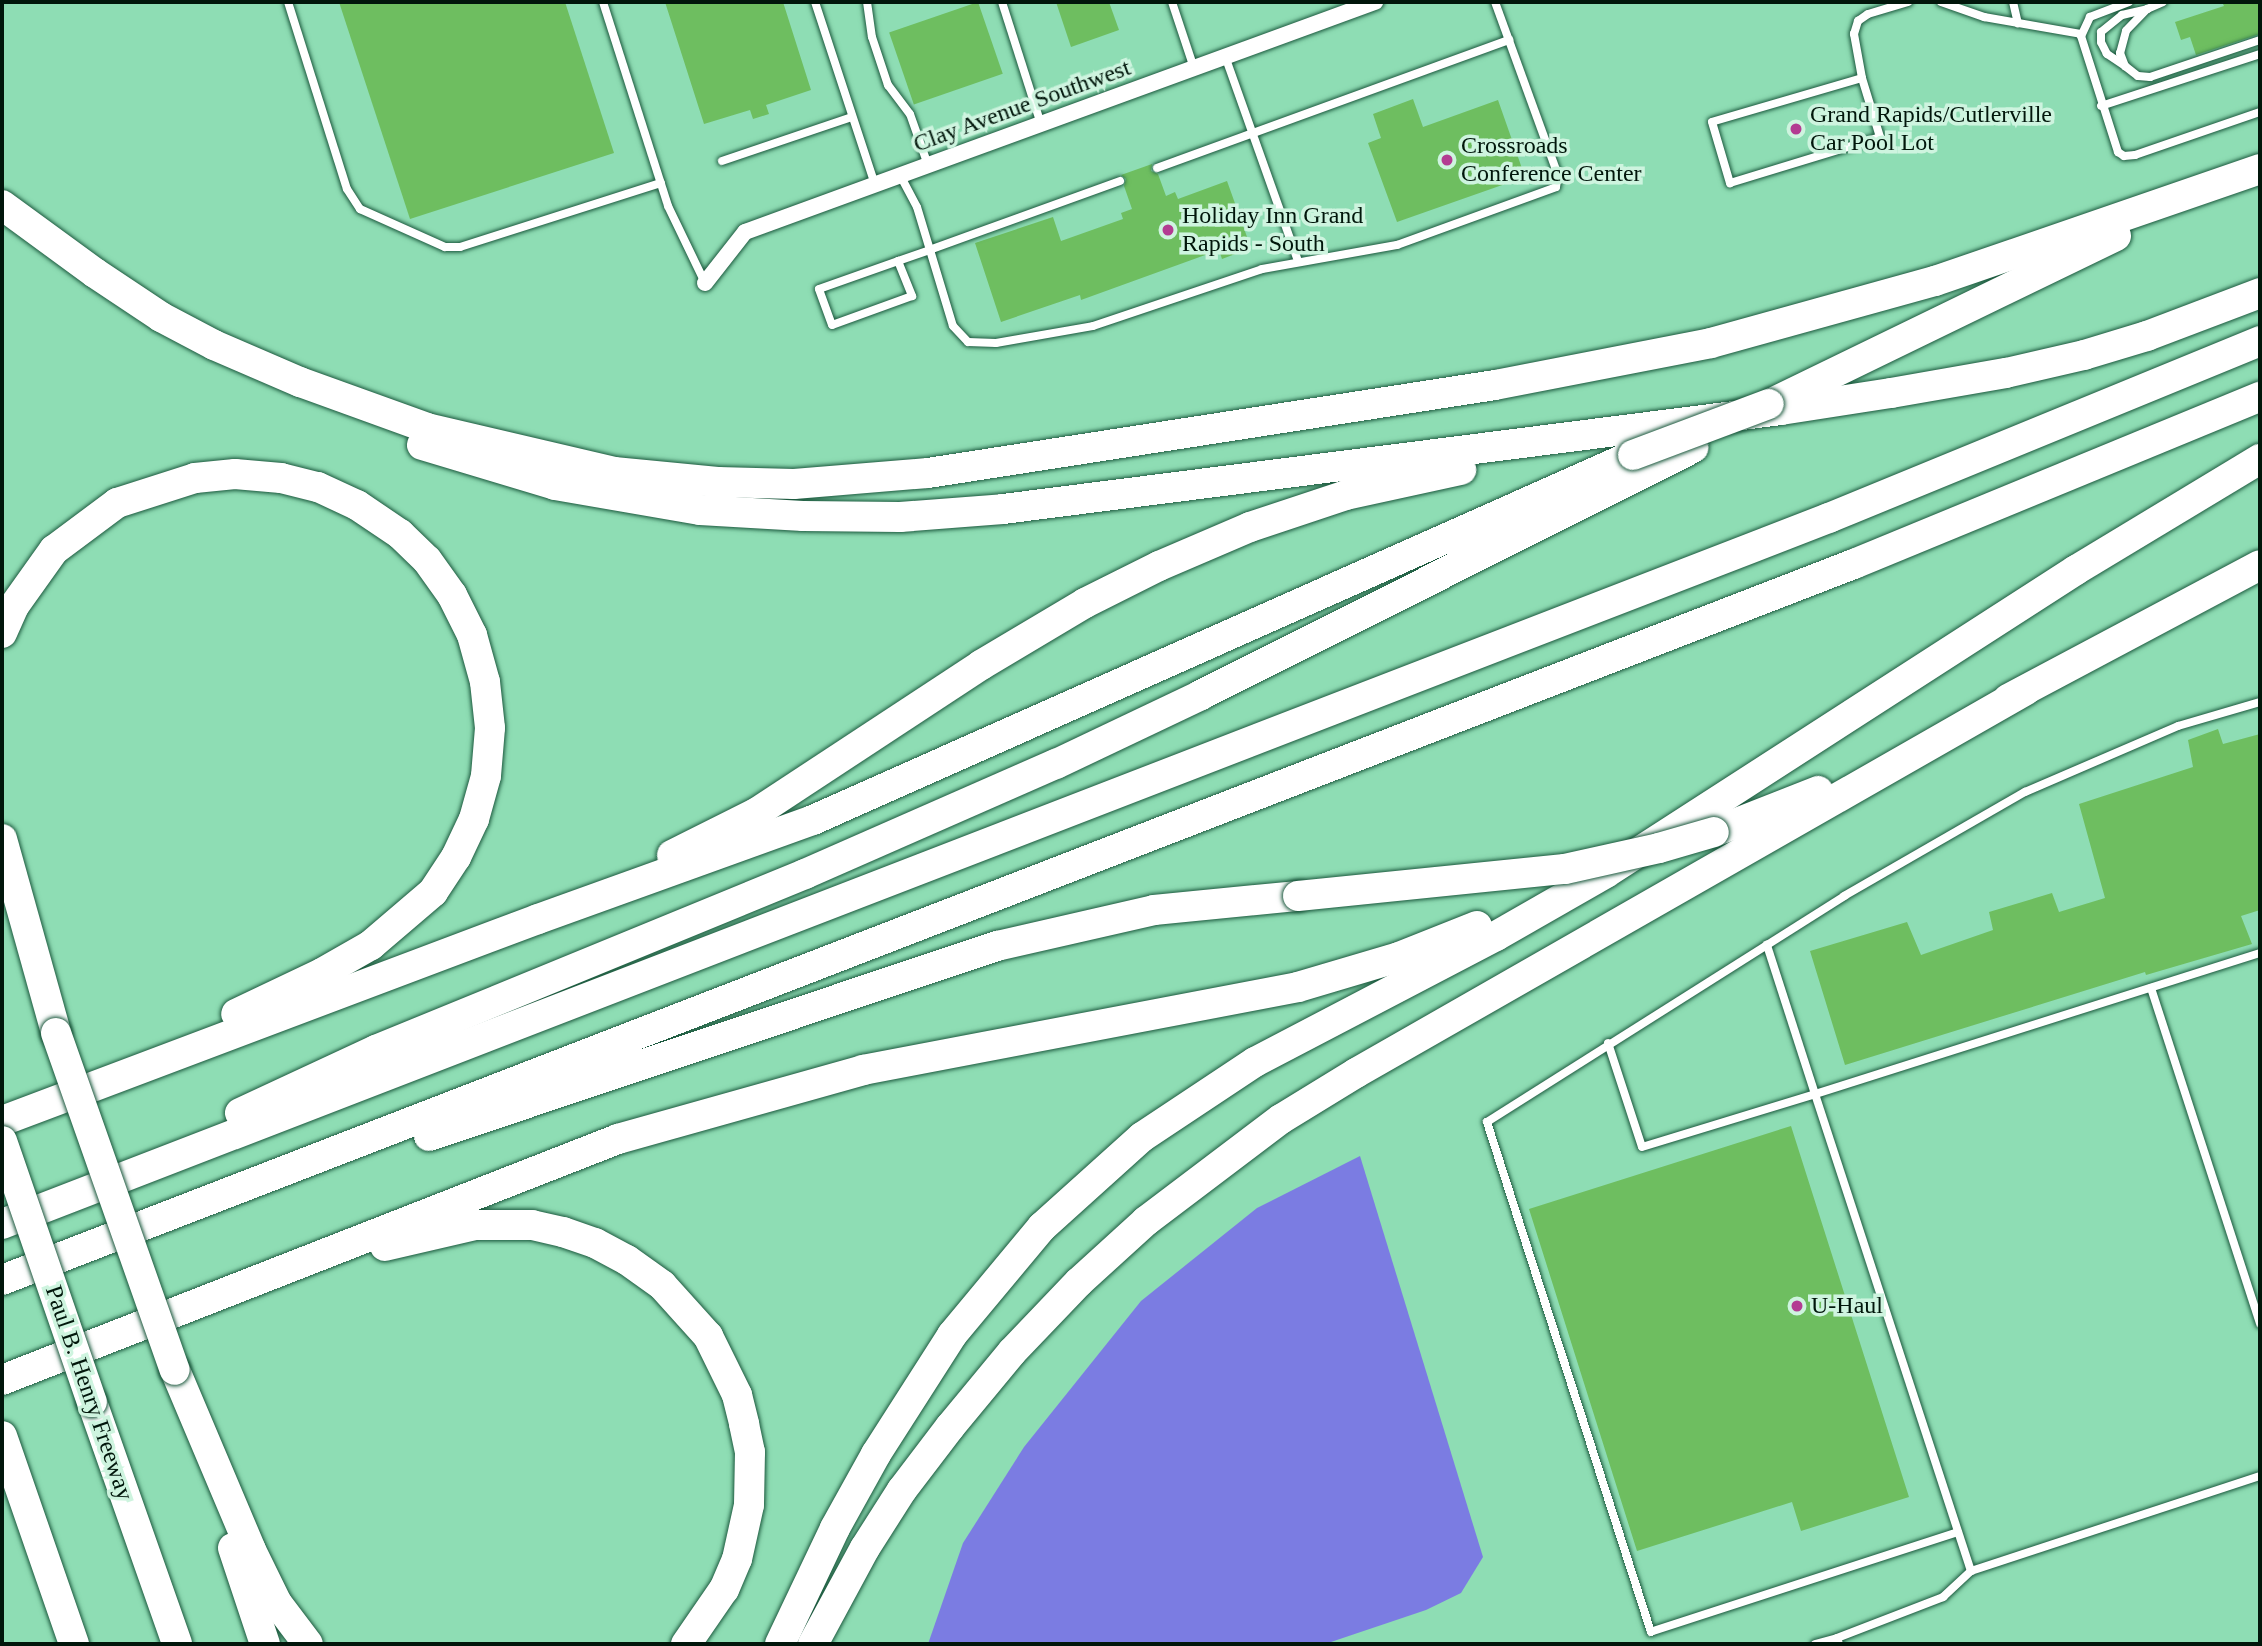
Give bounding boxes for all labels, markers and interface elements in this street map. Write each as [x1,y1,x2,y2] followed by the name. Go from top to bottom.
[909,53,1135,159] street label: Clay Avenue Southwest
[1810,101,2052,157] place label: Grand Rapids/Cutlerville Car Pool Lot
[1788,121,1804,137] marker: Grand Rapids/Cutlerville Car Pool Lot
[1461,132,1642,188] place label: Crossroads Conference Center
[1439,152,1455,168] marker: Crossroads Conference Center
[1182,202,1363,258] place label: Holiday Inn Grand Rapids - South
[1160,222,1176,238] marker: Holiday Inn Grand Rapids - South
[39,1282,139,1504] street label: Paul B. Henry Freeway
[1811,1292,1883,1320] place label: U-Haul
[1789,1298,1805,1314] marker: U-Haul

